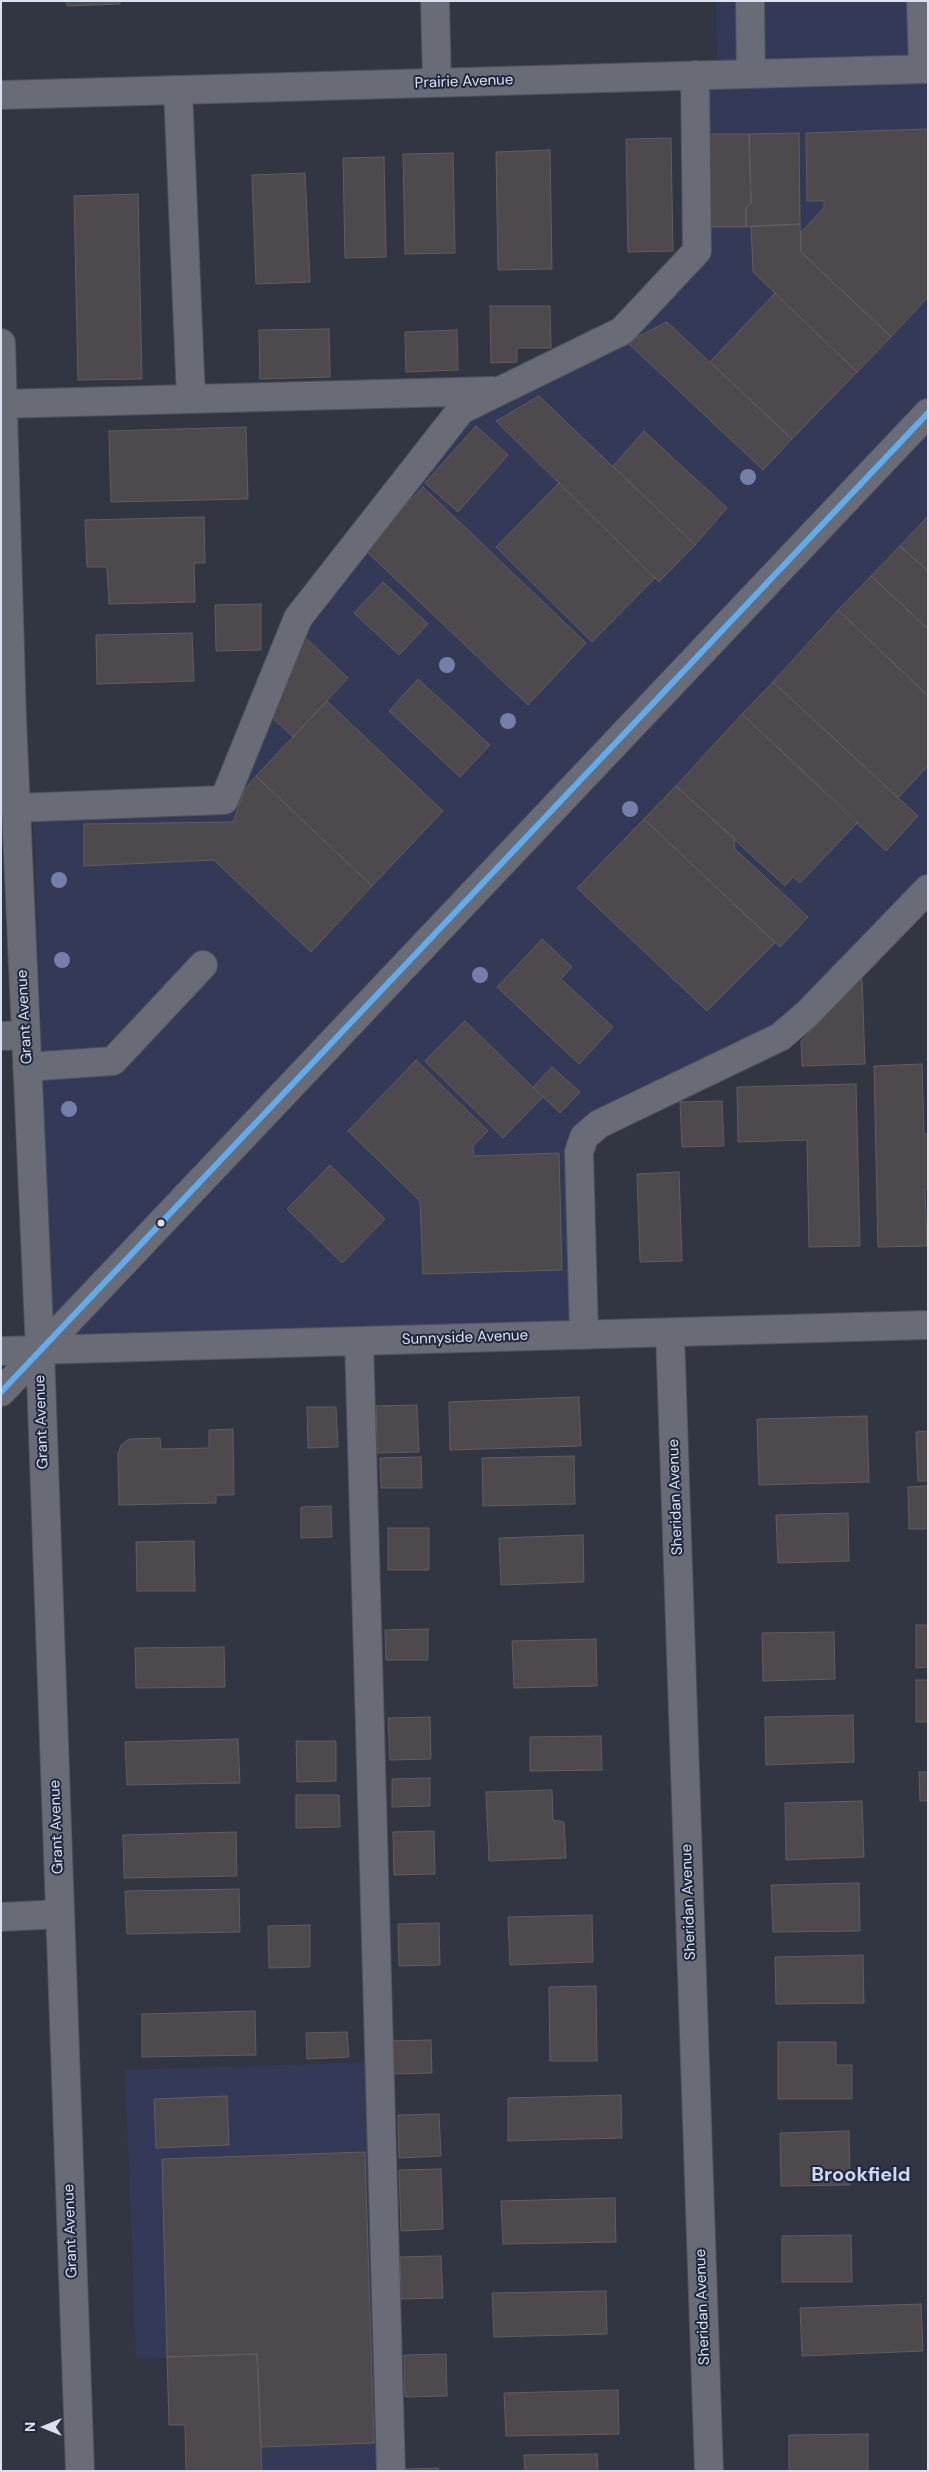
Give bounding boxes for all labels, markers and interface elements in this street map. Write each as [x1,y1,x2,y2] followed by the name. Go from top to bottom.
[414,71,514,93] street label: Prairie Avenue
[14,969,36,1065] street label: Grant Avenue
[156,1218,166,1228] unlabelled marker
[402,1327,528,1349] street label: Sunnyside Avenue
[31,1374,53,1470] street label: Grant Avenue
[665,1439,687,1555] street label: Sheridan Avenue
[46,1779,68,1875] street label: Grant Avenue
[678,1844,700,1960] street label: Sheridan Avenue
[811,2164,911,2188] district label: Brookfield
[60,2183,82,2279] street label: Grant Avenue
[692,2249,714,2365] street label: Sheridan Avenue
[20,2402,70,2452] north arrow
[21,2422,39,2432] text: N

